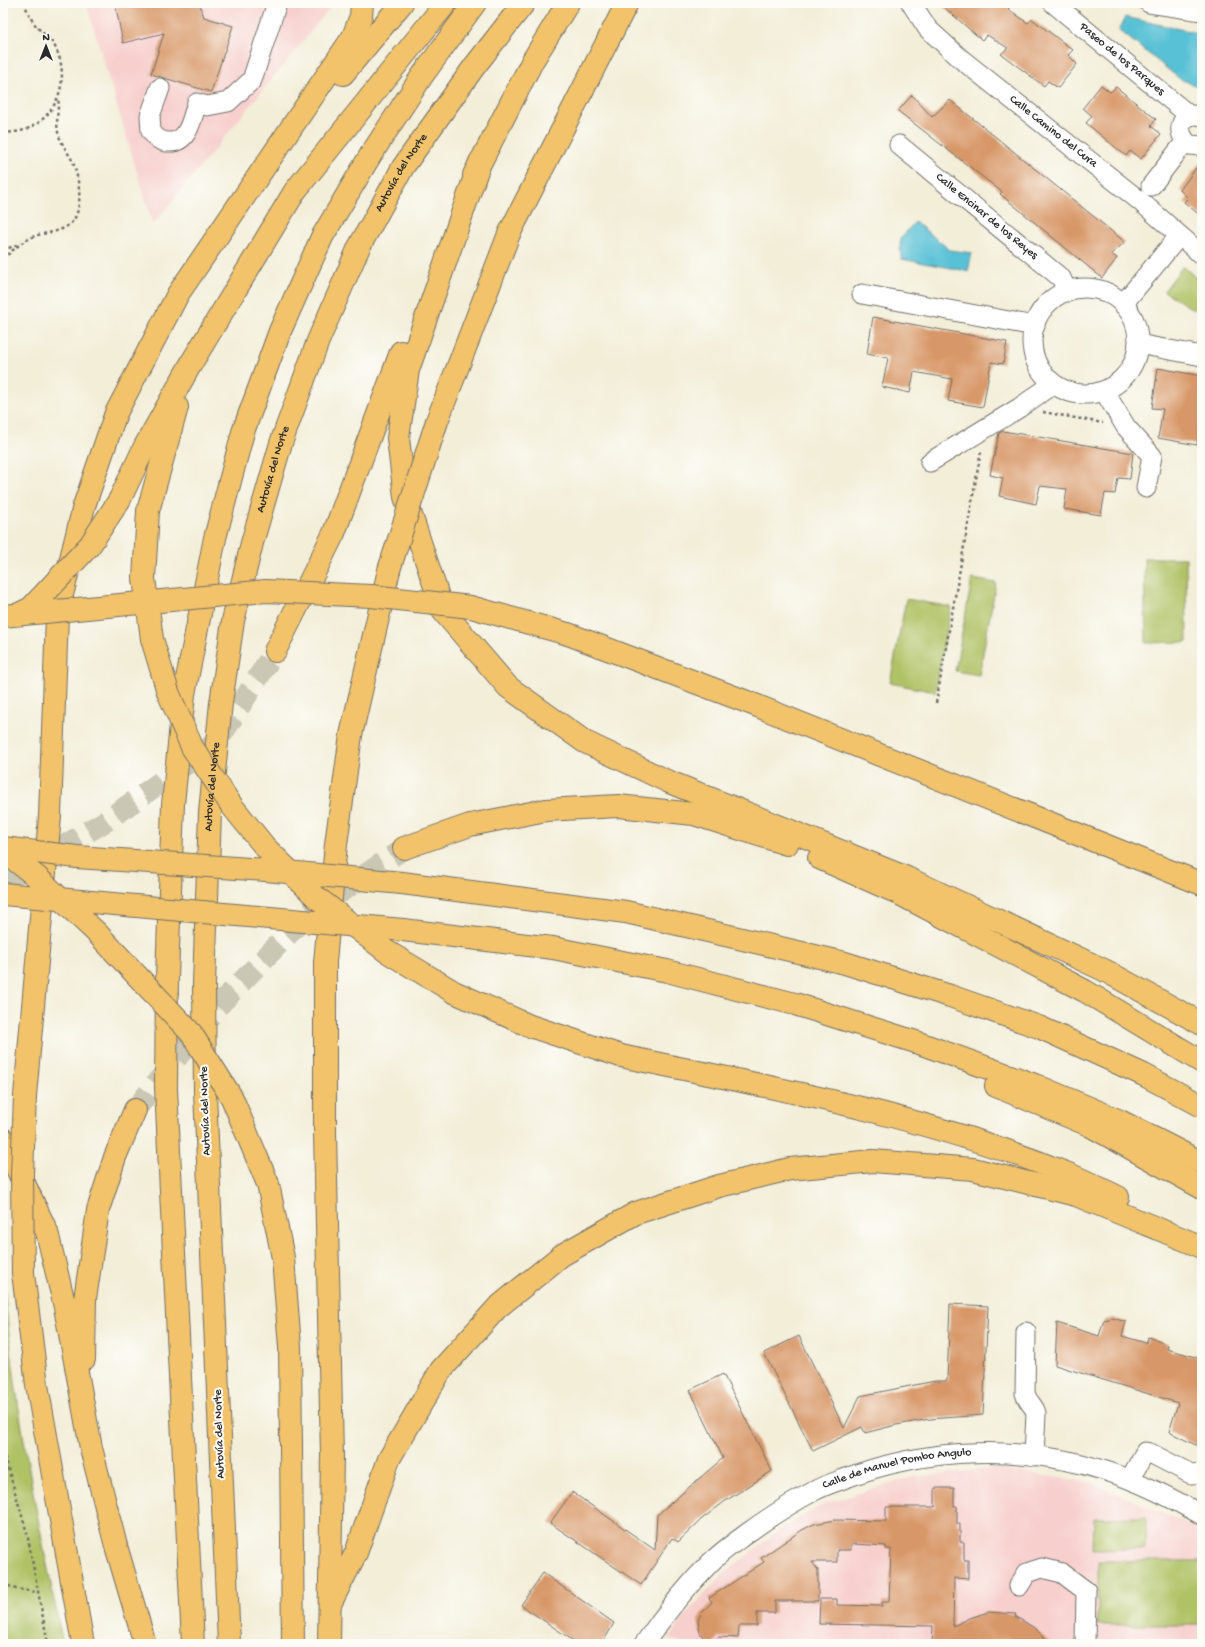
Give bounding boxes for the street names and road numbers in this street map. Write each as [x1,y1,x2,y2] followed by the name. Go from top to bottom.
[1075,20,1168,99] street label: Paseo de los Parques
[1006,93,1100,171] street label: Calle Camino del Cura
[373,131,432,215] street label: Autovía del Norte
[932,171,1041,263] street label: Calle Encinar de los Reyes
[254,424,294,514] street label: Autovía del Norte
[202,741,224,832] street label: Autovía del Norte
[197,1065,215,1156] street label: Autovía del Norte
[211,1388,229,1479] street label: Autovía del Norte
[821,1446,972,1493] street label: Calle de Manuel Pombo Angulo

